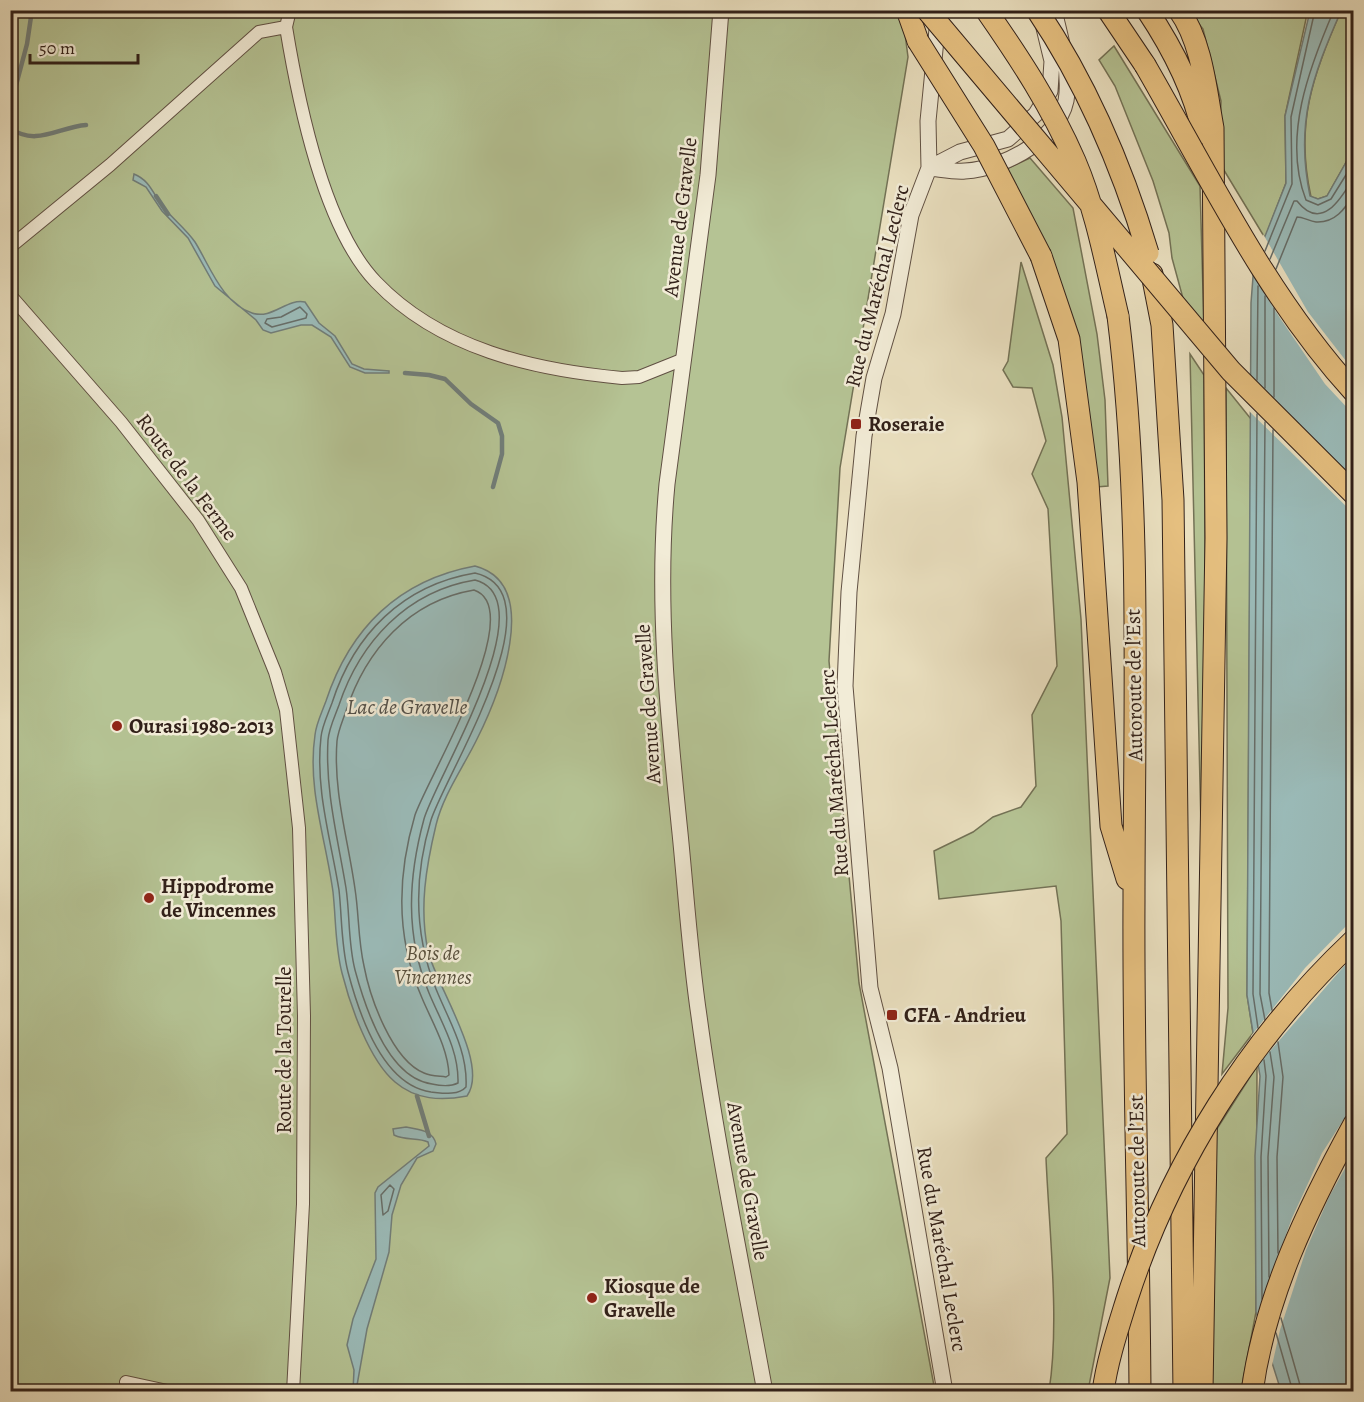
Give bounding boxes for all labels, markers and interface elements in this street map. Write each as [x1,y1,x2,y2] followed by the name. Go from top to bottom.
[30,27,138,65] scale bar
[39,36,75,60] text: 50 m
[656,136,704,299] street label: Avenue de Gravelle
[838,182,916,390] street label: Rue du Maréchal Leclerc
[130,408,244,546] street label: Route de la Ferme
[868,410,945,438] place label: Roseraie
[849,417,863,431] marker: Roseraie
[1119,609,1149,762] street label: Autoroute de l’Est
[628,623,668,786] street label: Avenue de Gravelle
[813,668,855,878] street label: Rue du Maréchal Leclerc
[347,692,467,722] water label: Lac de Gravelle
[129,712,274,740] place label: Ourasi 1980-2013
[110,719,124,733] marker: Ourasi 1980-2013
[161,872,276,924] place label: Hippodrome de Vincennes
[142,891,156,905] marker: Hippodrome de Vincennes
[394,939,472,991] park label: Bois de Vincennes
[270,966,298,1134] street label: Route de la Tourelle
[904,1001,1027,1029] place label: CFA - Andrieu
[885,1008,899,1022] marker: CFA - Andrieu
[1122,1095,1152,1248] street label: Autoroute de l’Est
[720,1099,776,1262] street label: Avenue de Gravelle
[910,1144,974,1354] street label: Rue du Maréchal Leclerc
[604,1272,700,1324] place label: Kiosque de Gravelle
[585,1291,599,1305] marker: Kiosque de Gravelle

